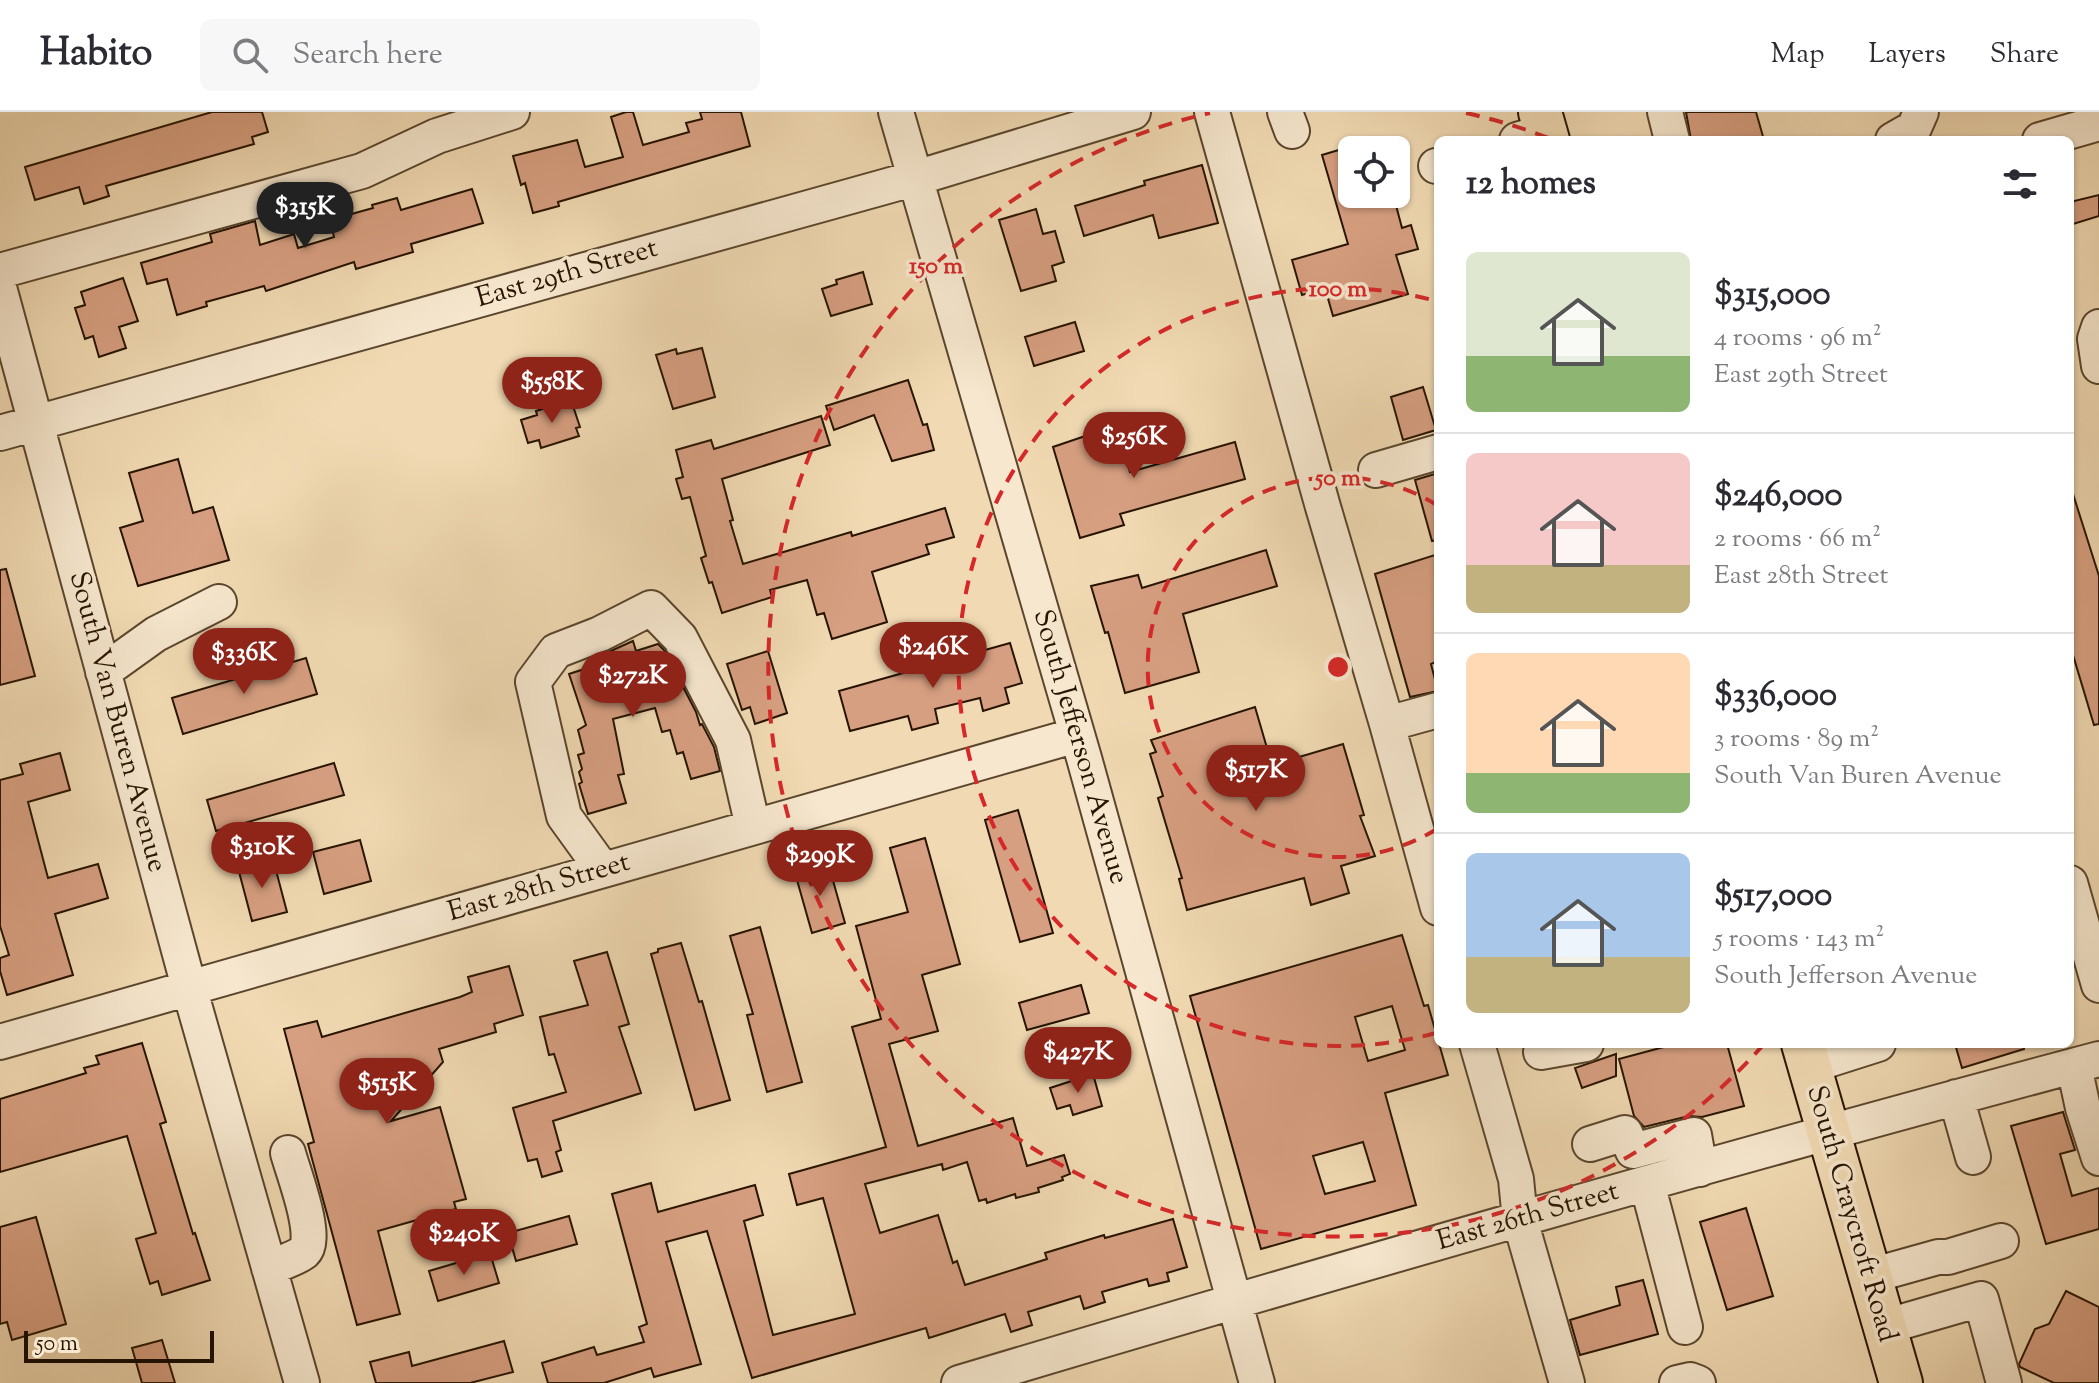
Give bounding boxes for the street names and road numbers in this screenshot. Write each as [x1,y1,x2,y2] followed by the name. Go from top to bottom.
[472,229,663,319] street label: East 29th Street
[58,567,176,877] street label: South Van Buren Avenue
[1022,605,1138,889] street label: South Jefferson Avenue
[443,843,635,933] street label: East 28th Street
[1795,1081,1907,1347] street label: South Craycroft Road
[1432,1172,1624,1262] street label: East 26th Street

